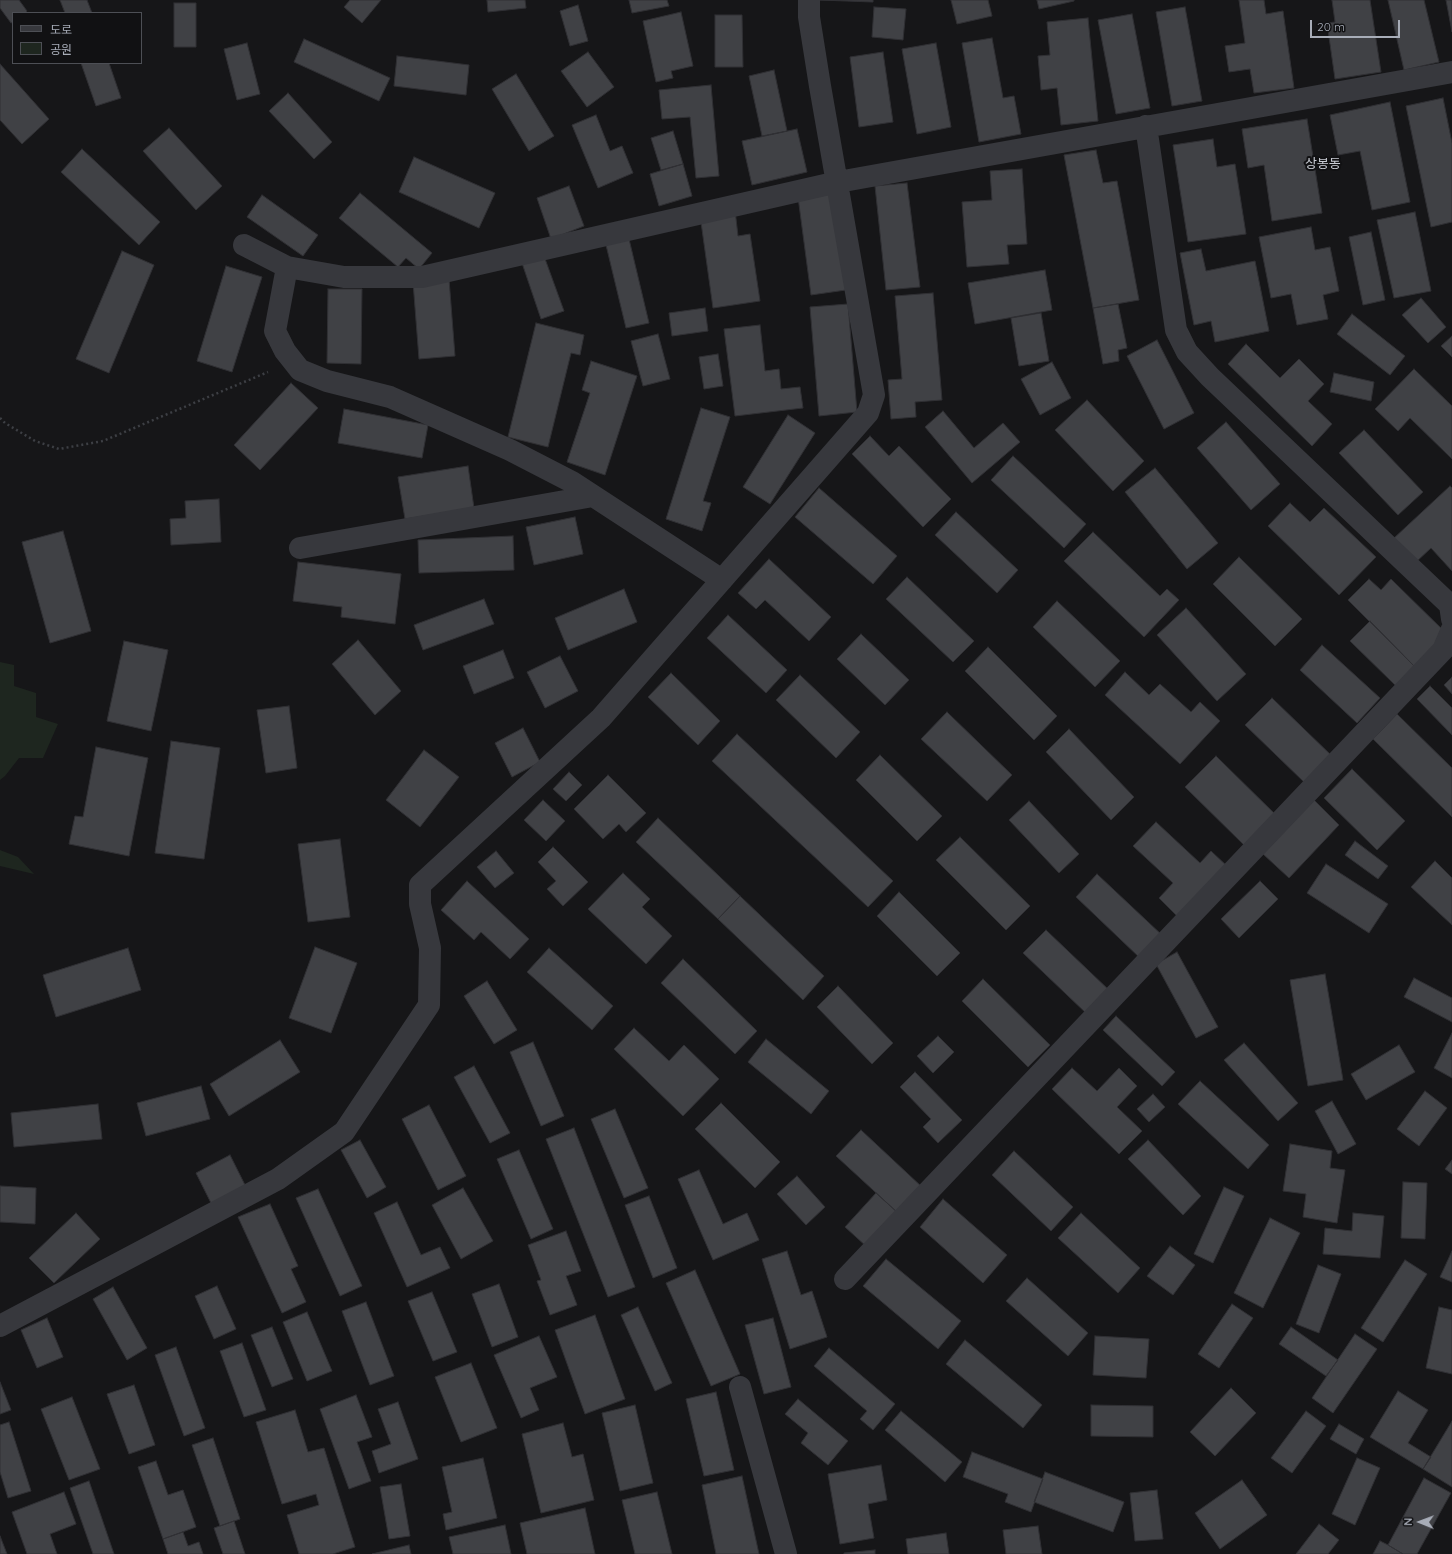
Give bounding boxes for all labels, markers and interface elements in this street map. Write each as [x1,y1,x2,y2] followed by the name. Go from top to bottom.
[12,12,142,64] legend
[1312,12,1402,38] scale bar
[1317,19,1345,34] text: 20 m
[50,22,72,37] text: 도로
[50,42,72,57] text: 공원
[1305,156,1341,172] district label: 상봉동
[1400,1502,1440,1542] north arrow
[1401,1518,1415,1526] text: N

